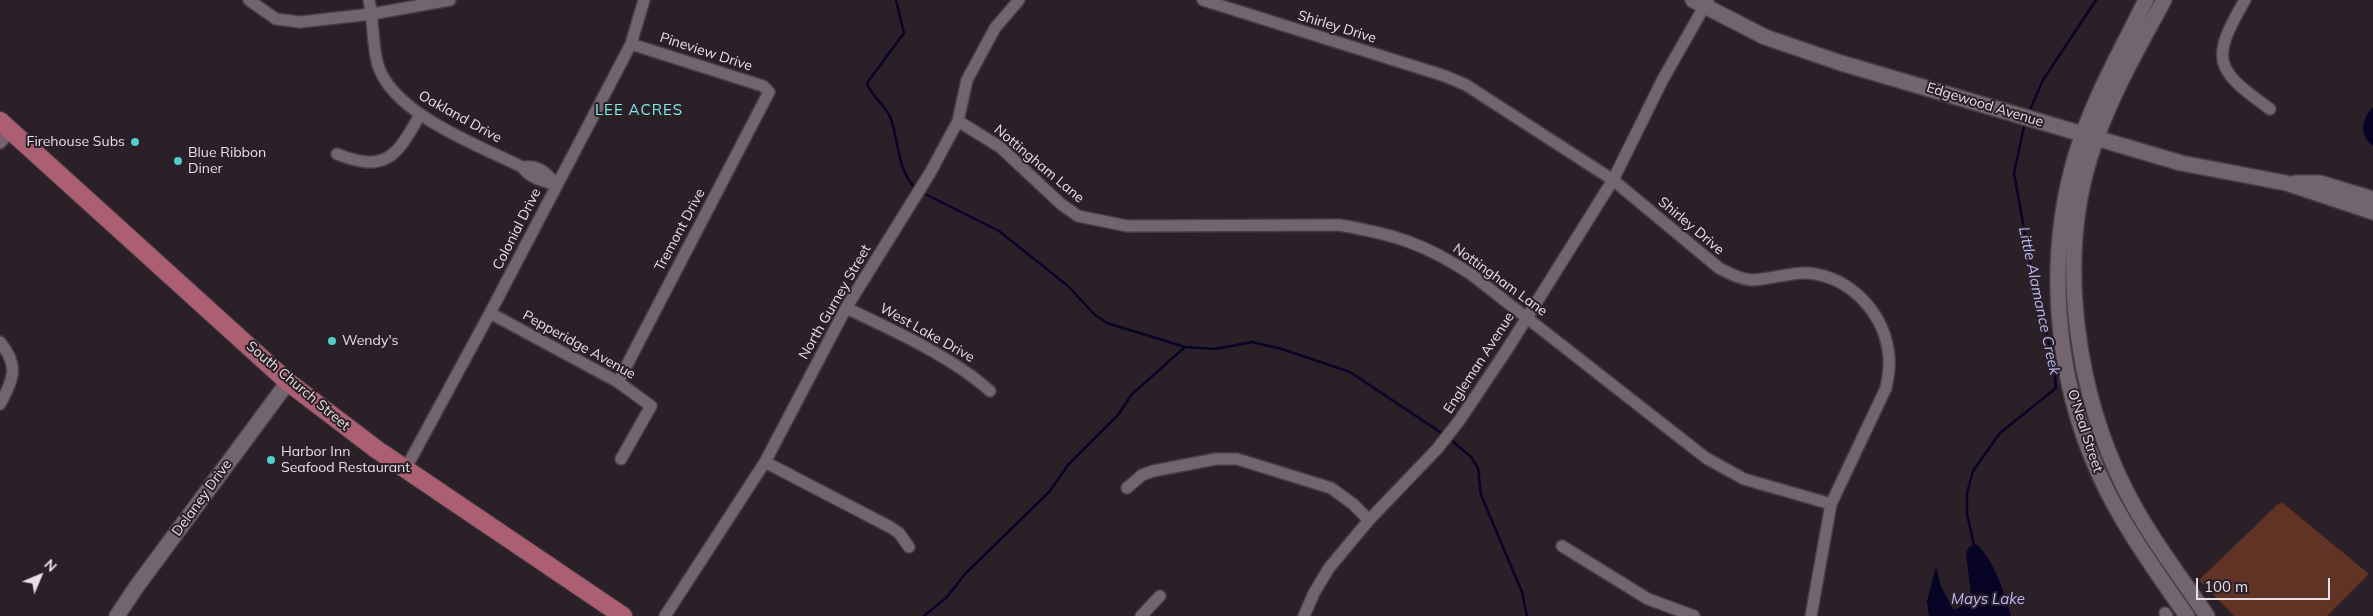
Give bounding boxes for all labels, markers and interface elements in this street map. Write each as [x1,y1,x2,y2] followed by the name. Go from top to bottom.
[1296,7,1378,47] street label: Shirley Drive
[658,29,754,75] street label: Pineview Drive
[1924,79,2046,131] street label: Edgewood Avenue
[416,87,504,147] street label: Oakland Drive
[594,101,684,119] district label: LEE ACRES
[991,121,1087,207] street label: Nottingham Lane
[27,134,125,150] place label: Firehouse Subs
[129,136,141,148] marker: Firehouse Subs
[188,145,266,178] place label: Blue Ribbon Diner
[172,155,184,167] marker: Blue Ribbon Diner
[489,185,545,273] street label: Colonial Drive
[651,186,709,274] street label: Tremont Drive
[1655,193,1727,259] street label: Shirley Drive
[2014,225,2064,377] water label: Little Alamance Creek
[1450,240,1550,320] street label: Nottingham Lane
[795,242,875,362] street label: North Gurney Street
[877,300,977,366] street label: West Lake Drive
[520,307,638,383] street label: Pepperidge Avenue
[1440,309,1518,417] street label: Engleman Avenue
[342,333,398,349] place label: Wendy's
[326,335,338,347] marker: Wendy's
[243,338,353,434] street label: South Church Street
[2064,387,2106,475] street label: O'Neal Street
[281,444,410,477] place label: Harbor Inn Seafood Restaurant
[265,454,277,466] marker: Harbor Inn Seafood Restaurant
[169,456,235,540] street label: Delaney Drive
[15,551,65,601] north arrow
[40,555,61,575] text: N
[2198,568,2332,600] scale bar
[2204,577,2248,596] text: 100 m
[1951,590,2025,608] water label: Mays Lake

